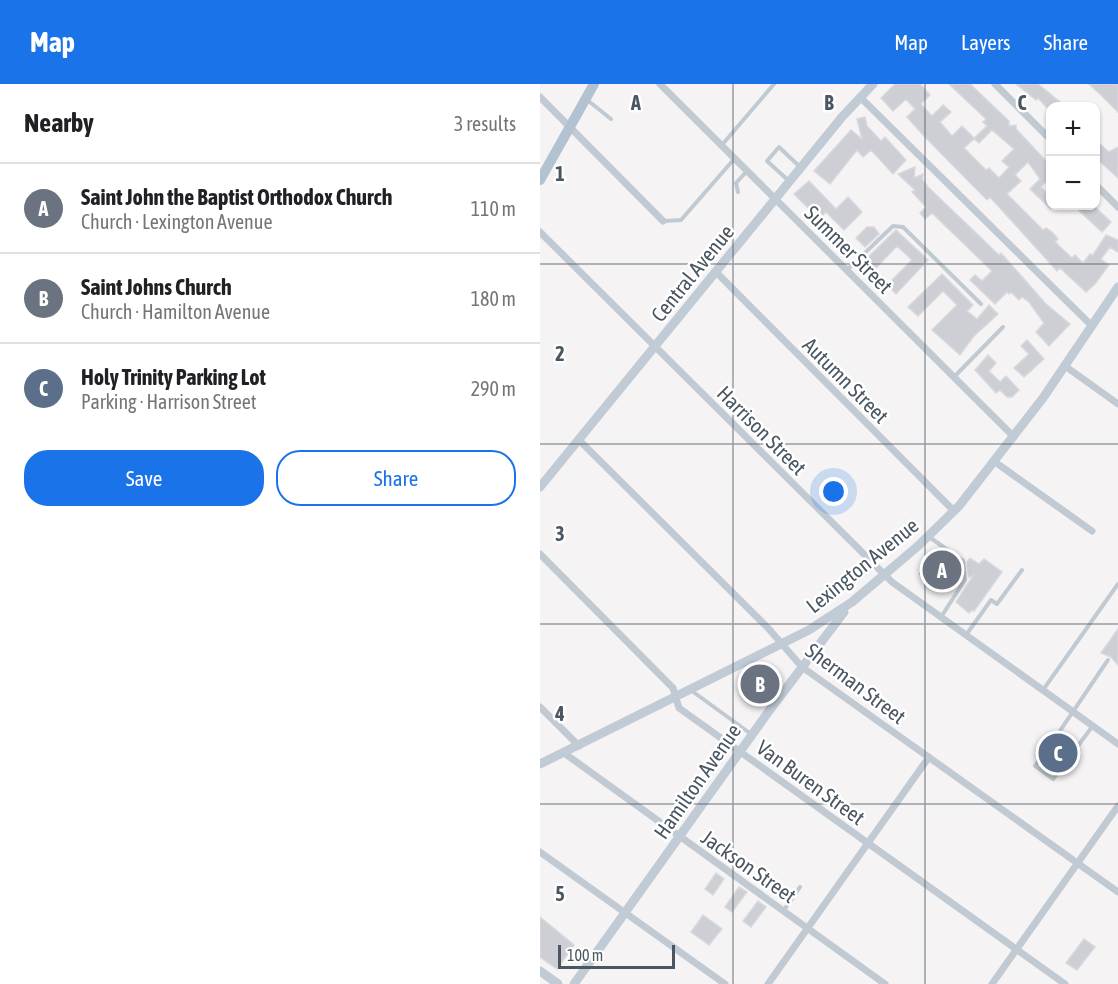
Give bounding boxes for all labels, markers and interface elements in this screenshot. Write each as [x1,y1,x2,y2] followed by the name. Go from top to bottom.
[30,26,75,58] text: Map
[894,30,928,54] text: Map
[961,30,1011,54] text: Layers
[1044,30,1088,54] text: Share
[630,91,641,114] text: A
[824,91,834,114] text: B
[1018,91,1027,114] text: C
[1046,102,1100,210] map controls
[1046,102,1100,156] button: +
[24,108,94,138] text: Nearby
[454,112,516,135] text: 3 results
[1046,156,1100,210] button: −
[555,162,565,185] text: 1
[81,184,392,210] text: Saint John the Baptist Orthodox Church
[39,197,48,220] text: A
[471,197,516,220] text: 110 m
[800,200,898,298] street label: Summer Street
[81,210,272,233] text: Church · Lexington Avenue
[646,220,738,326] street label: Central Avenue
[81,274,232,300] text: Saint Johns Church
[39,287,48,310] text: B
[471,287,516,310] text: 180 m
[81,300,270,323] text: Church · Hamilton Avenue
[798,332,894,428] street label: Autumn Street
[555,342,565,365] text: 2
[81,364,266,390] text: Holy Trinity Parking Lot
[39,377,48,400] text: C
[471,377,516,400] text: 290 m
[713,381,811,479] street label: Harrison Street
[81,390,257,413] text: Parking · Harrison Street
[24,450,264,506] button: Save
[276,450,516,506] button: Share
[819,477,848,506] your location
[801,513,923,617] street label: Lexington Avenue
[555,522,565,545] text: 3
[922,548,962,592] pin: A
[801,638,911,728] street label: Sherman Street
[740,662,780,706] pin: B
[554,702,565,725] text: 4
[649,719,745,843] street label: Hamilton Avenue
[1038,730,1078,776] pin: C
[752,735,870,829] street label: Van Buren Street
[697,825,801,907] street label: Jackson Street
[555,882,565,905] text: 5
[558,942,675,970] scale bar
[567,946,603,964] text: 100 m

